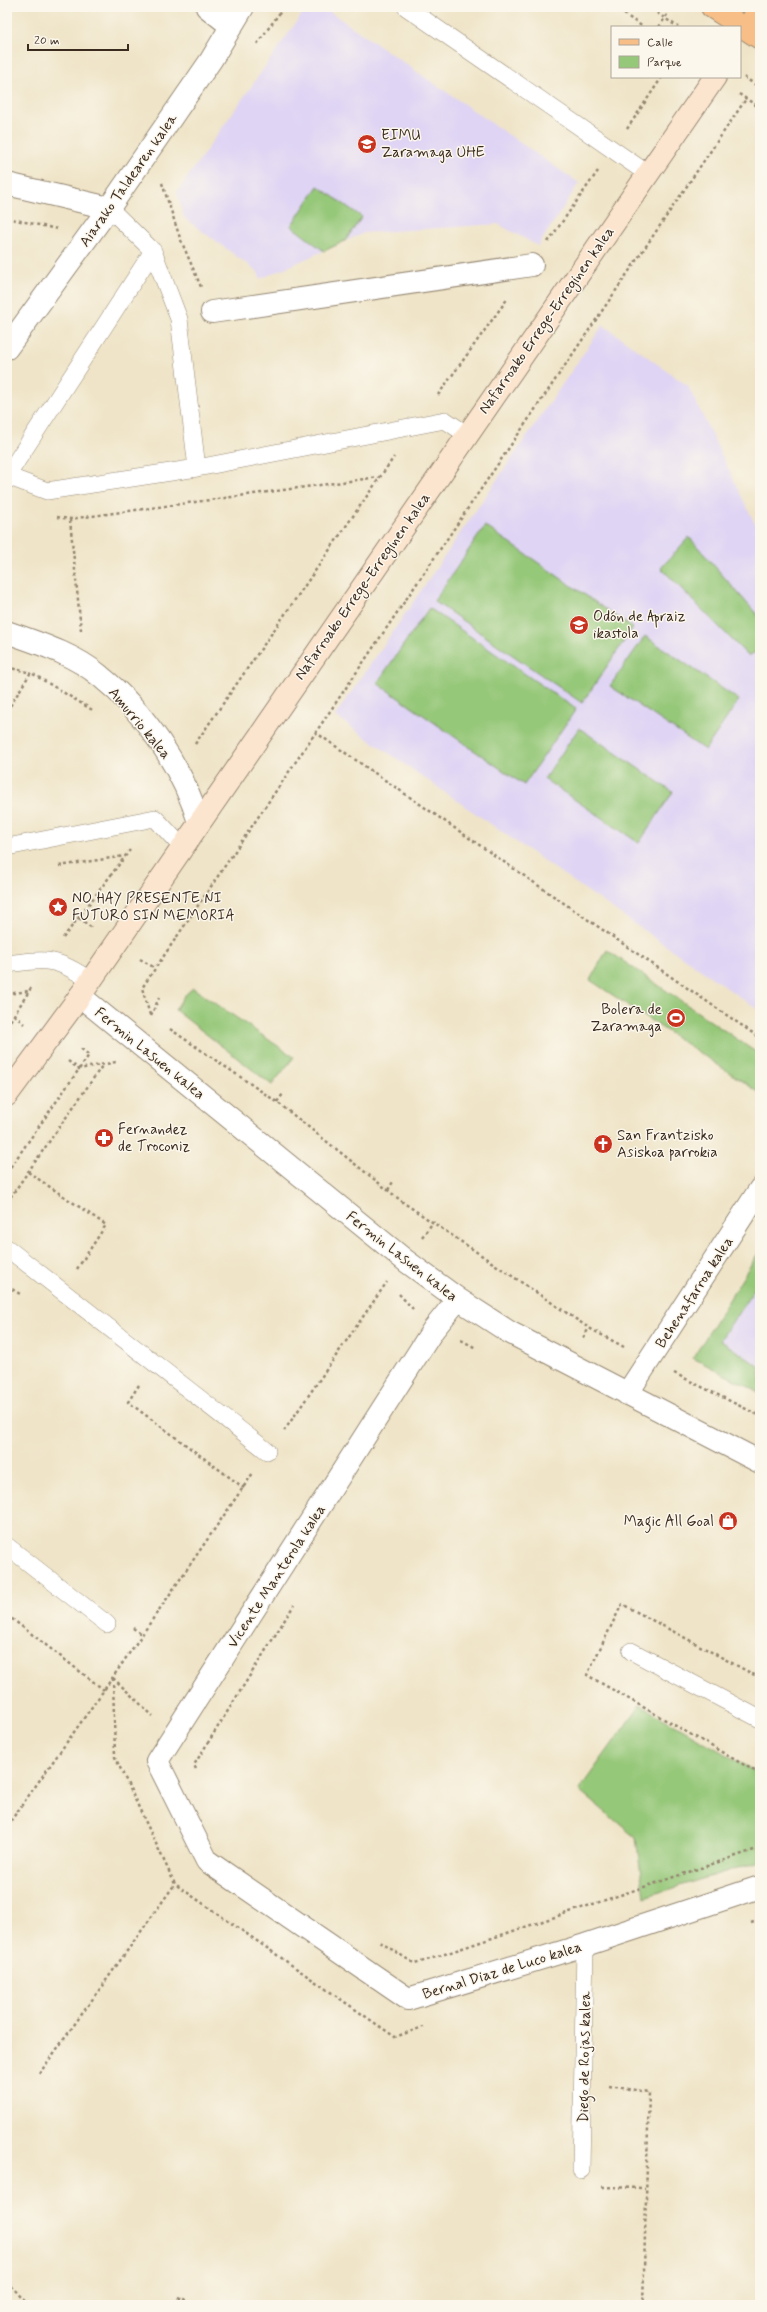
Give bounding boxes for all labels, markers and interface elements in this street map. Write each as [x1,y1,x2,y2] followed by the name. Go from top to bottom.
[28,26,128,52] scale bar
[611,26,741,78] legend
[34,33,60,49] text: 20 m
[647,35,673,51] text: Calle
[647,55,682,71] text: Parque
[75,109,183,251] street label: Aiarako Taldearen kalea
[381,126,485,163] place label: EIMU Zaramaga UHE
[356,133,378,155] school or university icon: EIMU Zaramaga UHE
[474,223,620,419] street label: Nafarroako Errege-Erreginen kalea
[290,489,436,685] street label: Nafarroako Errege-Erreginen kalea
[593,607,686,644] place label: Odón de Apraiz ikastola
[568,614,590,636] school or university icon: Odón de Apraiz ikastola
[103,684,175,764] street label: Amurrio kalea
[72,889,235,926] place label: NO HAY PRESENTE NI FUTURO SIN MEMORIA
[47,896,69,918] place icon: NO HAY PRESENTE NI FUTURO SIN MEMORIA
[590,1000,662,1037] place label: Bolera de Zaramaga
[90,1003,209,1104] street label: Fermin Lasuen kalea
[665,1007,687,1029] sports icon: Bolera de Zaramaga
[118,1120,191,1157] place label: Fernandez de Troconiz
[617,1126,718,1163] place label: San Frantzisko Asiskoa parrokia
[93,1127,115,1149] pharmacy icon: Fernandez de Troconiz
[592,1133,614,1155] church icon: San Frantzisko Asiskoa parrokia
[341,1207,461,1307] street label: Fermin Lasuen kalea
[651,1233,739,1352] street label: Behenafarroa kalea
[223,1501,331,1652] street label: Vicente Manterola kalea
[717,1510,739,1532] shop icon: Magic All Goal
[624,1512,714,1533] place label: Magic All Goal
[420,1937,585,2005] street label: Bernal Diaz de Luco kalea
[574,1990,597,2123] street label: Diego de Rojas kalea

